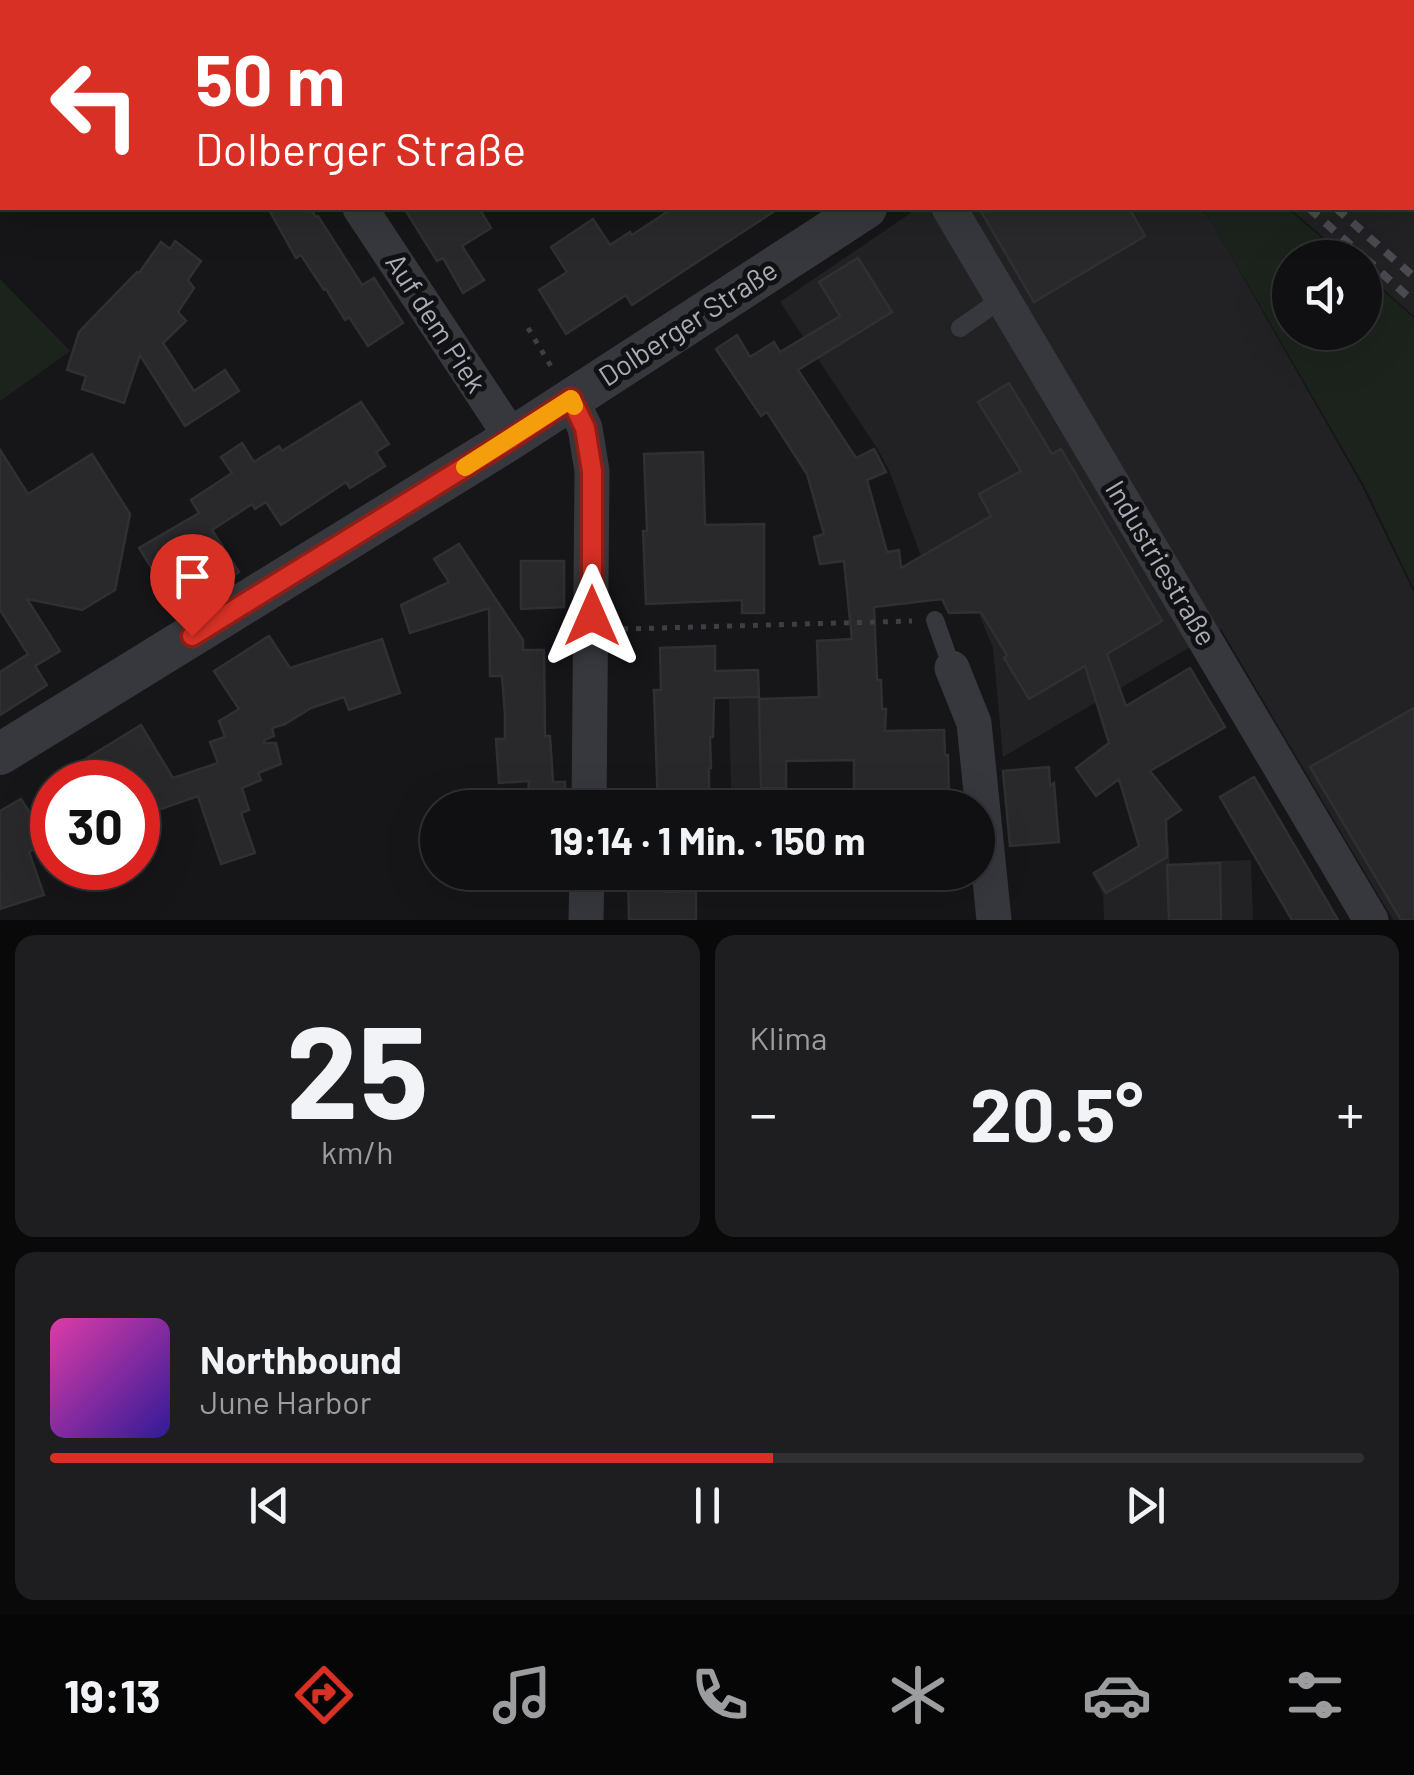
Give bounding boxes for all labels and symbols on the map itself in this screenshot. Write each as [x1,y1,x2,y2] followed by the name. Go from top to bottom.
[379,246,494,398] street label: Auf dem Piek
[592,252,783,393] street label: Dolberger Straße
[1099,474,1225,651] street label: Industriestraße
[150,534,235,637] pin
[540,564,644,668] position arrow
[30,760,160,890] speed limit sign: 30

